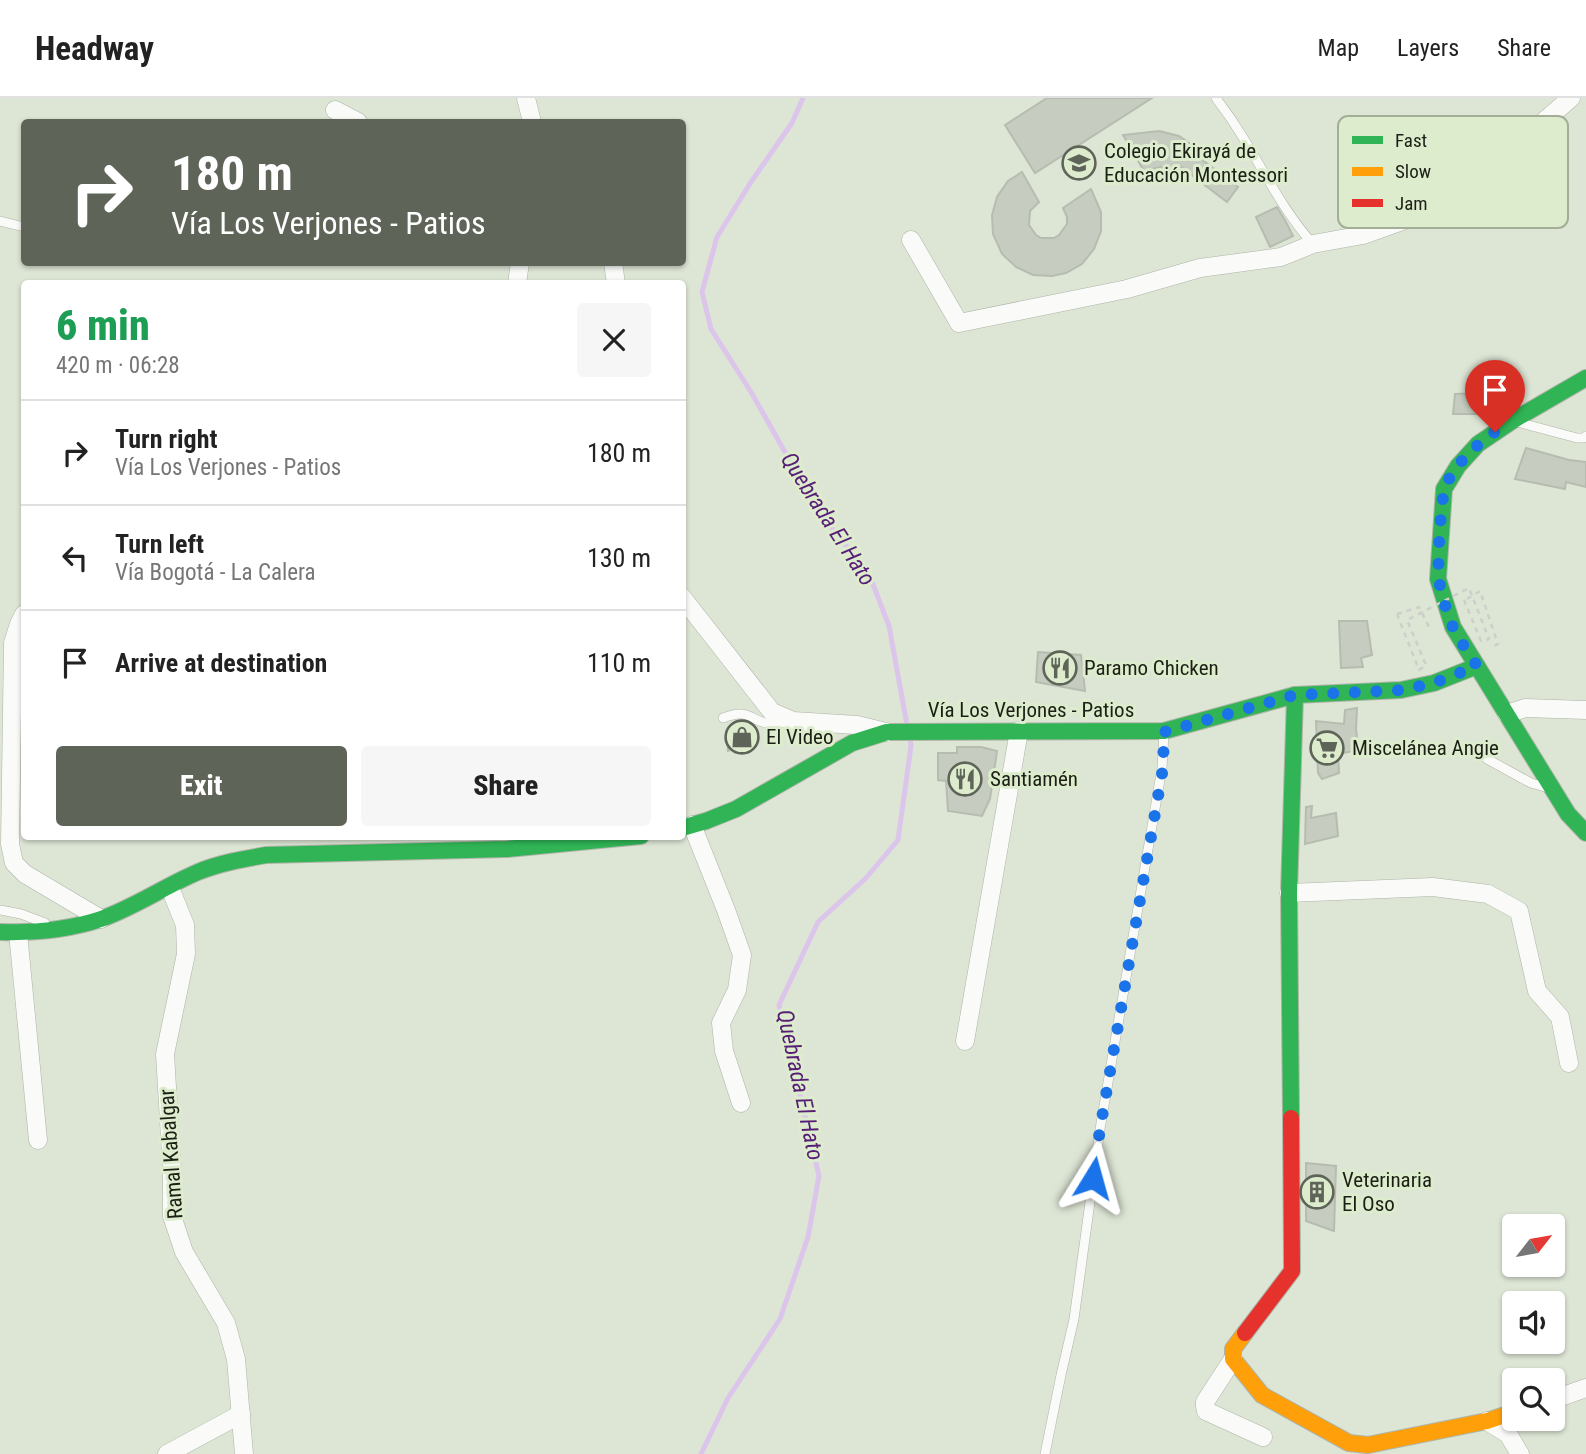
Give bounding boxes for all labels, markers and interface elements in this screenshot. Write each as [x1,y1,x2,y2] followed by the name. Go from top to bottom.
[35,29,154,68] text: Headway
[1318,34,1359,62] text: Map
[1397,34,1459,62] text: Layers
[1497,34,1551,62] text: Share
[1338,116,1568,228] legend
[1395,129,1427,152] text: Fast
[1104,139,1288,187] place label: Colegio Ekirayá de Educación Montessori
[1060,144,1098,182] school or university icon: Colegio Ekirayá de Educación Montessori
[171,145,293,202] text: 180 m
[56,147,147,238] icon: right
[1395,160,1431,183] text: Slow
[1395,192,1428,215] text: Jam
[171,204,486,242] text: Vía Los Verjones - Patios
[56,301,150,350] text: 6 min
[577,303,651,377] button: close
[56,352,180,379] text: 420 m · 06:28
[1465,360,1525,432] pin
[1476,371,1514,409] icon: arrive
[115,424,217,454] text: Turn right
[56,434,94,472] icon: right
[587,438,651,468] text: 180 m
[775,447,881,591] water label: Quebrada El Hato
[115,454,341,481] text: Vía Los Verjones - Patios
[115,529,204,559] text: Turn left
[56,539,94,577] icon: left
[587,543,651,573] text: 130 m
[115,559,316,586] text: Vía Bogotá - La Calera
[56,644,94,682] icon: arrive
[115,648,327,678] text: Arrive at destination
[587,648,651,678] text: 110 m
[1041,649,1079,687] restaurant icon: Paramo Chicken
[1084,656,1219,680] place label: Paramo Chicken
[928,698,1134,722] street label: Vía Los Verjones - Patios
[723,718,761,756] shop icon: El Video
[766,725,833,749] place label: El Video
[1308,729,1346,767] supermarket icon: Miscelánea Angie
[1352,736,1499,760] place label: Miscelánea Angie
[56,746,347,826] button: Exit
[361,746,651,826] button: Share
[946,760,984,798] restaurant icon: Santiamén
[990,767,1078,791] place label: Santiamén
[771,1007,829,1163] water label: Quebrada El Hato
[154,1088,188,1220] street label: Ramal Kabalgar
[1056,1141,1130,1215] position arrow
[1342,1168,1432,1216] place label: Veterinaria El Oso
[1298,1173,1336,1211] building icon: Veterinaria El Oso
[1502,1214,1564,1278] north arrow
[1502,1214,1565,1431] map controls
[1502,1291,1565,1354] button: sound
[1502,1368,1565,1431] button: search

